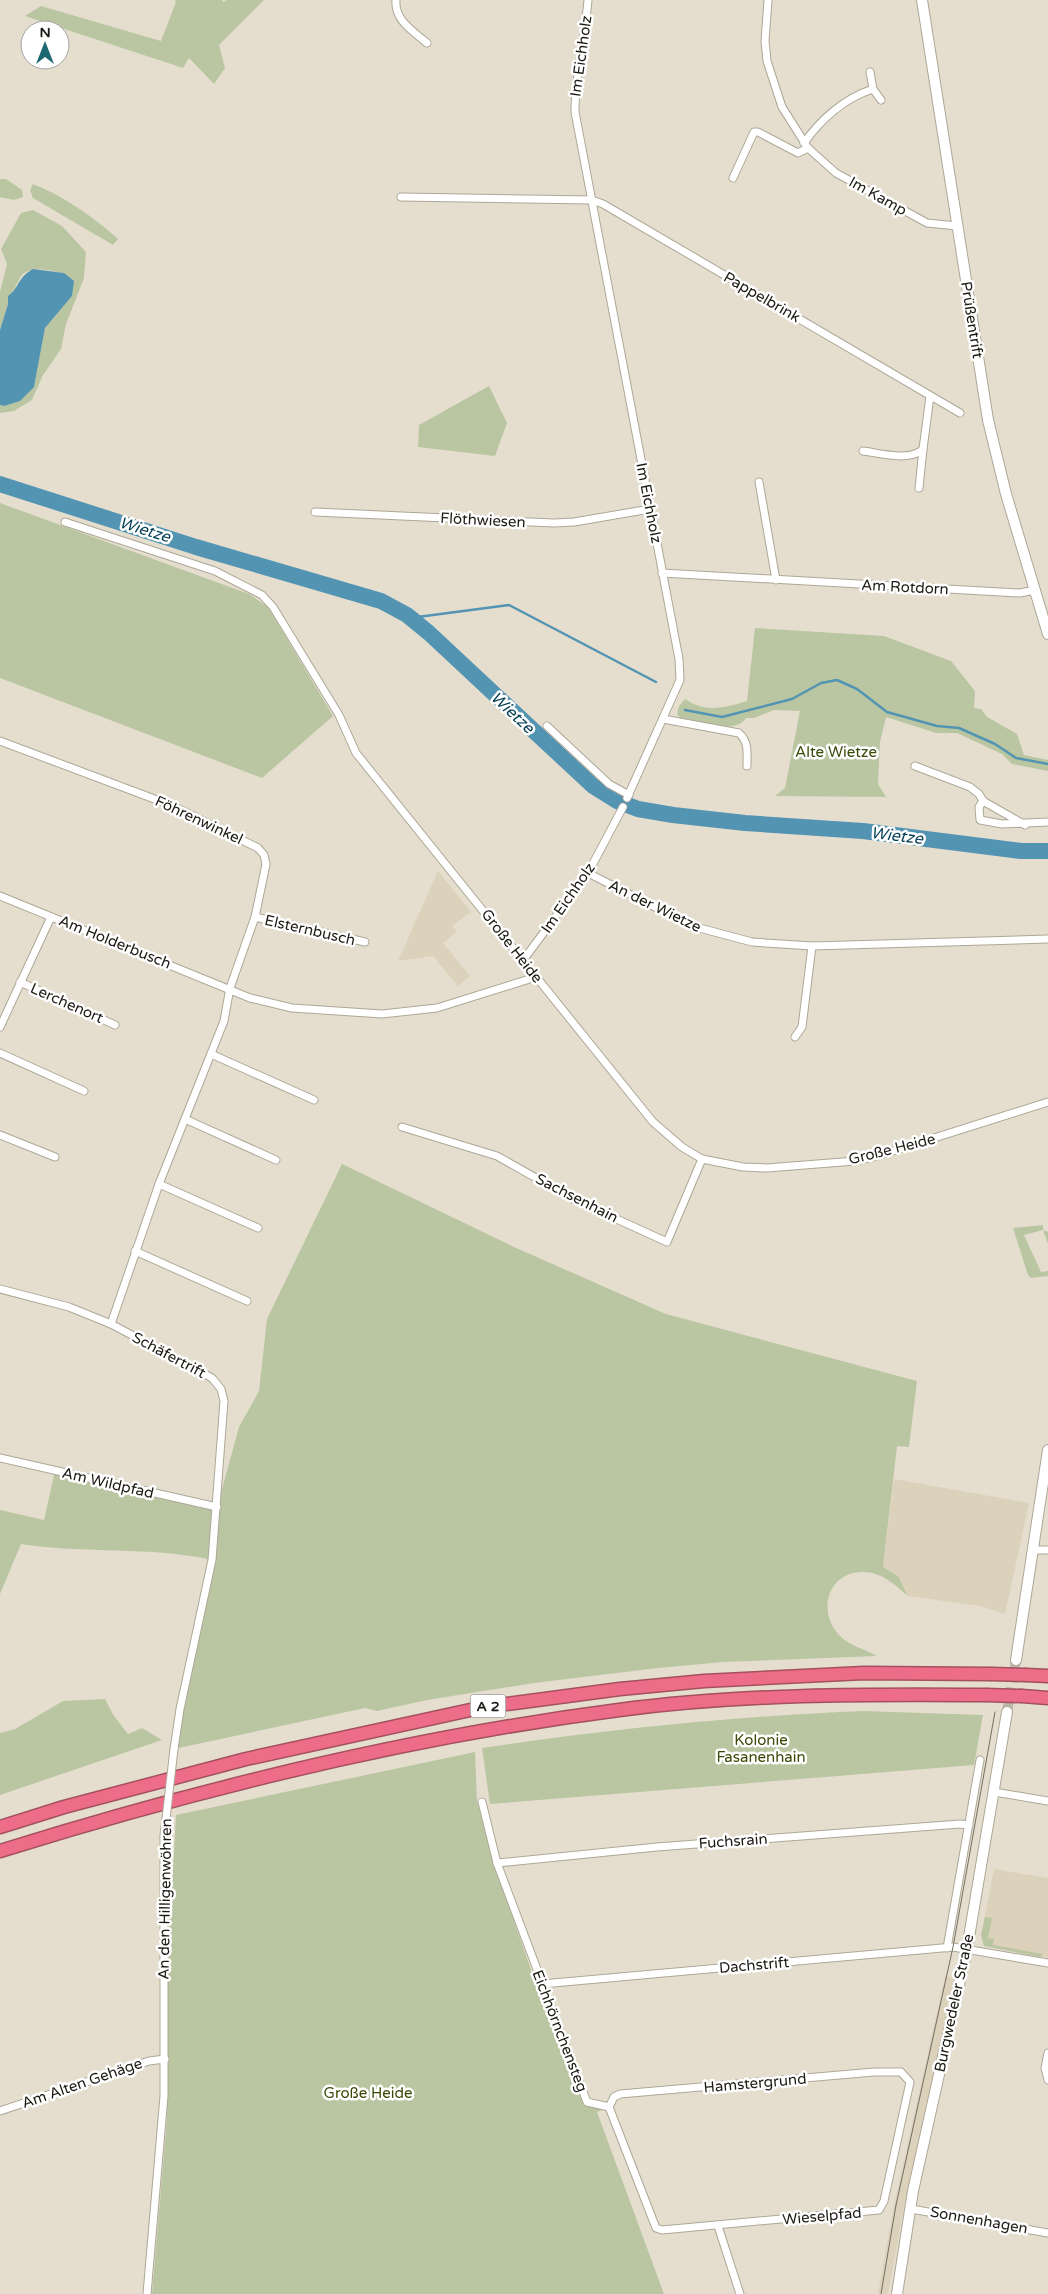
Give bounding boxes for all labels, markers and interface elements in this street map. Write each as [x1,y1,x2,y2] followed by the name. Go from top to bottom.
[566,14,596,98] street label: Im Eichholz
[20,20,70,70] north arrow
[39,24,51,41] text: N
[846,173,910,219] street label: Im Kamp
[720,268,804,326] street label: Pappelbrink
[957,280,987,360] street label: Prüßentrift
[632,461,666,545] street label: Im Eichholz
[440,509,526,531] street label: Flöthwiesen
[117,513,173,547] water label: Wietze
[861,576,949,598] street label: Am Rotdorn
[486,688,539,738] water label: Wietze
[795,743,877,761] park label: Alte Wietze
[152,792,246,848] street label: Föhrenwinkel
[870,823,925,849] water label: Wietze
[537,859,599,937] street label: Im Eichholz
[606,876,704,936] street label: An der Wietze
[478,905,546,987] street label: Große Heide
[56,911,174,973] street label: Am Holderbusch
[263,911,357,949] street label: Elsternbusch
[28,979,107,1027] street label: Lerchenort
[847,1130,937,1168] street label: Große Heide
[533,1170,621,1226] street label: Sachsenhain
[129,1328,209,1382] street label: Schäfertrift
[60,1464,156,1502] street label: Am Wildpfad
[470,1694,506,1718] road number: A 2
[716,1731,806,1766] park label: Kolonie Fasanenhain
[155,1818,175,1980] street label: An den Hilligenwöhren
[698,1830,768,1852] street label: Fuchsrain
[931,1932,977,2074] street label: Burgwedeler Straße
[718,1953,790,1977] street label: Dachstrift
[528,1968,592,2094] street label: Eichhörnchensteg
[19,2054,145,2112] street label: Am Alten Gehäge
[703,2070,807,2096] street label: Hamstergrund
[324,2084,412,2102] park label: Große Heide
[929,2203,1029,2237] street label: Sonnenhagen
[782,2204,862,2228] street label: Wieselpfad

